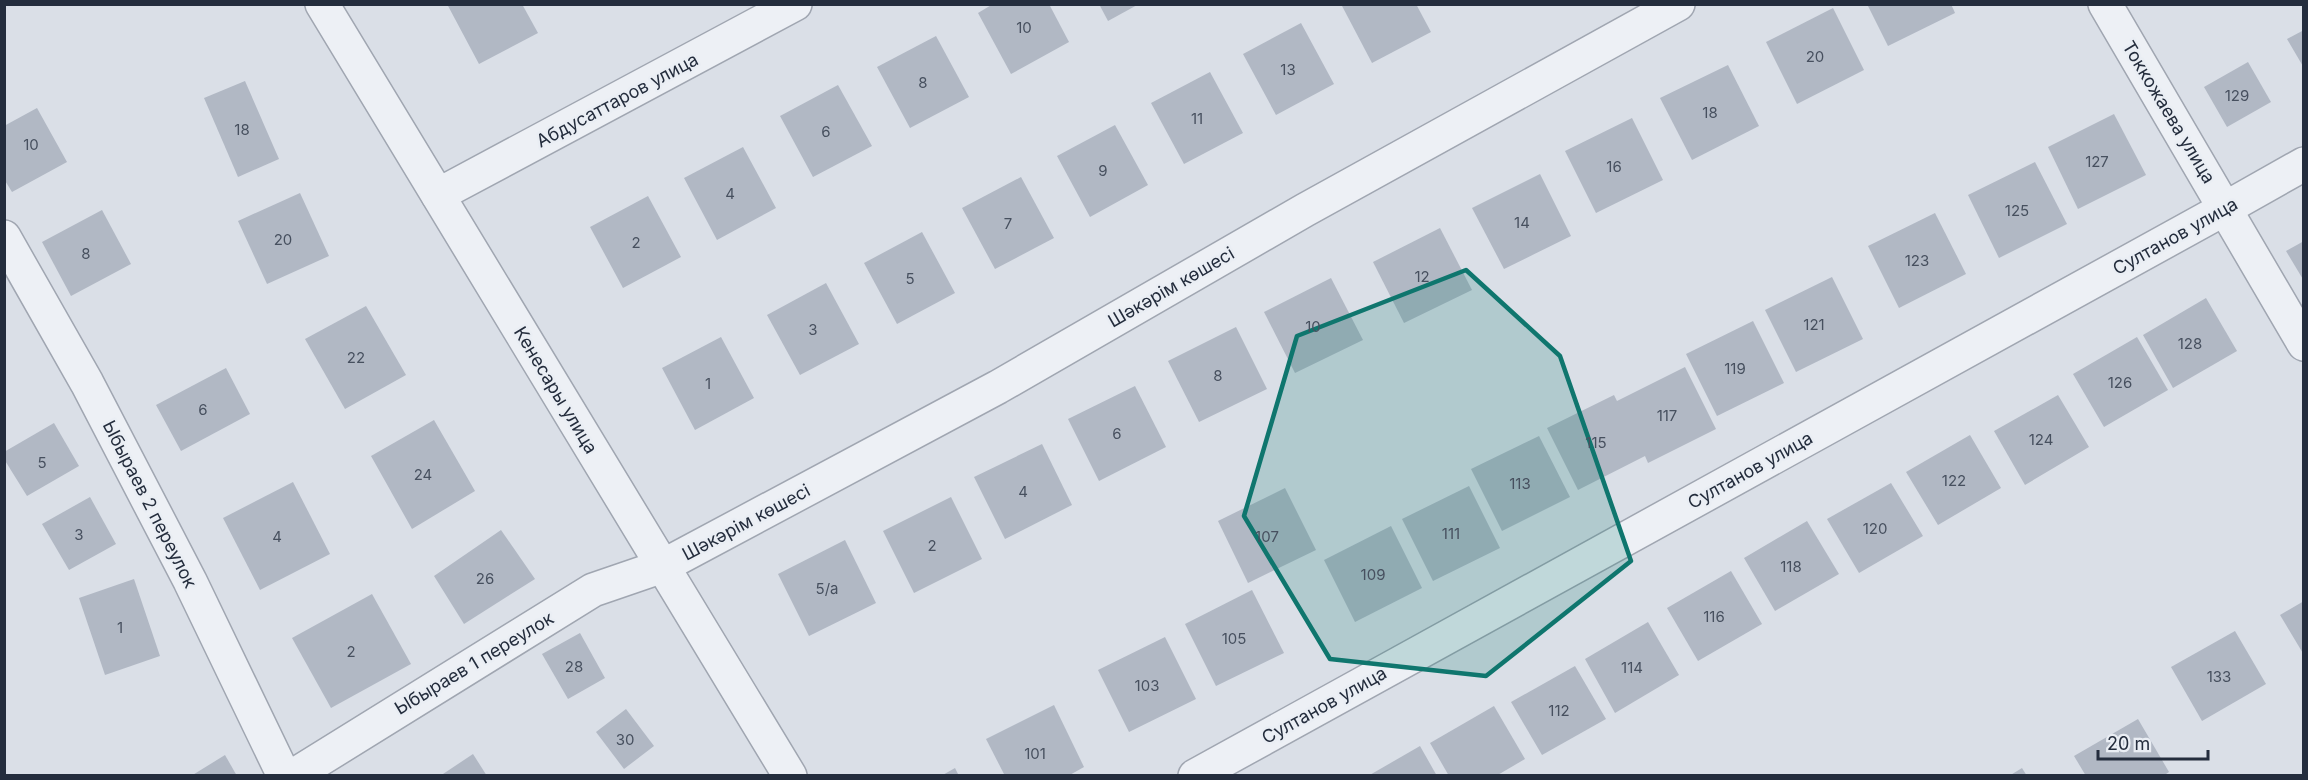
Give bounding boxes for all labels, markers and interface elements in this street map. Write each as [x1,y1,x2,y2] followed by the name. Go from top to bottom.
[1016,18,1032,37] house number: 10
[2118,37,2220,187] street label: Токкожаева улица
[1806,47,1824,66] house number: 20
[533,48,701,152] street label: Абдусаттаров улица
[1280,60,1296,79] house number: 13
[918,73,928,92] house number: 8
[2225,86,2249,105] house number: 129
[1702,103,1718,122] house number: 18
[1191,109,1203,128] house number: 11
[234,120,250,139] house number: 18
[821,122,831,141] house number: 6
[23,135,39,154] house number: 10
[2085,152,2109,171] house number: 127
[1606,157,1622,176] house number: 16
[1098,161,1108,180] house number: 9
[725,184,735,203] house number: 4
[2109,193,2241,279] street label: Султанов улица
[2005,201,2029,220] house number: 125
[1514,213,1530,232] house number: 14
[1004,214,1012,233] house number: 7
[274,230,292,249] house number: 20
[631,233,641,252] house number: 2
[1104,242,1238,332] street label: Шәкәрім көшесі
[81,244,91,263] house number: 8
[1905,251,1929,270] house number: 123
[1414,267,1430,286] house number: 12
[905,269,915,288] house number: 5
[1803,315,1825,334] house number: 121
[1305,317,1321,336] house number: 10
[808,320,818,339] house number: 3
[510,323,602,457] street label: Кенесары улица
[2178,334,2202,353] house number: 128
[347,348,365,367] house number: 22
[1724,359,1746,378] house number: 119
[1213,366,1223,385] house number: 8
[2108,373,2132,392] house number: 126
[705,374,711,393] house number: 1
[198,400,208,419] house number: 6
[1657,406,1677,425] house number: 117
[99,417,202,592] street label: Ыбыраев 2 переулок
[1112,424,1122,443] house number: 6
[1684,427,1816,513] street label: Султанов улица
[2029,430,2053,449] house number: 124
[1585,433,1607,452] house number: 115
[37,453,47,472] house number: 5
[414,465,432,484] house number: 24
[1942,471,1966,490] house number: 122
[1509,474,1531,493] house number: 113
[678,479,814,565] street label: Шәкәрім көшесі
[1018,482,1028,501] house number: 4
[1863,519,1887,538] house number: 120
[1442,524,1460,543] house number: 111
[74,525,84,544] house number: 3
[272,527,282,546] house number: 4
[1255,527,1279,546] house number: 107
[927,536,937,555] house number: 2
[1780,557,1802,576] house number: 118
[1361,565,1385,584] house number: 109
[476,569,494,588] house number: 26
[816,579,838,598] house number: 5/а
[391,607,557,719] street label: Ыбыраев 1 переулок
[1703,607,1725,626] house number: 116
[117,618,123,637] house number: 1
[1222,629,1246,648] house number: 105
[346,642,356,661] house number: 2
[565,657,583,676] house number: 28
[1621,658,1643,677] house number: 114
[1258,662,1390,748] street label: Султанов улица
[2207,667,2231,686] house number: 133
[1135,676,1159,695] house number: 103
[1548,701,1570,720] house number: 112
[2098,723,2208,761] scale bar
[616,730,634,749] house number: 30
[2107,733,2150,754] text: 20 m
[1024,744,1046,763] house number: 101

